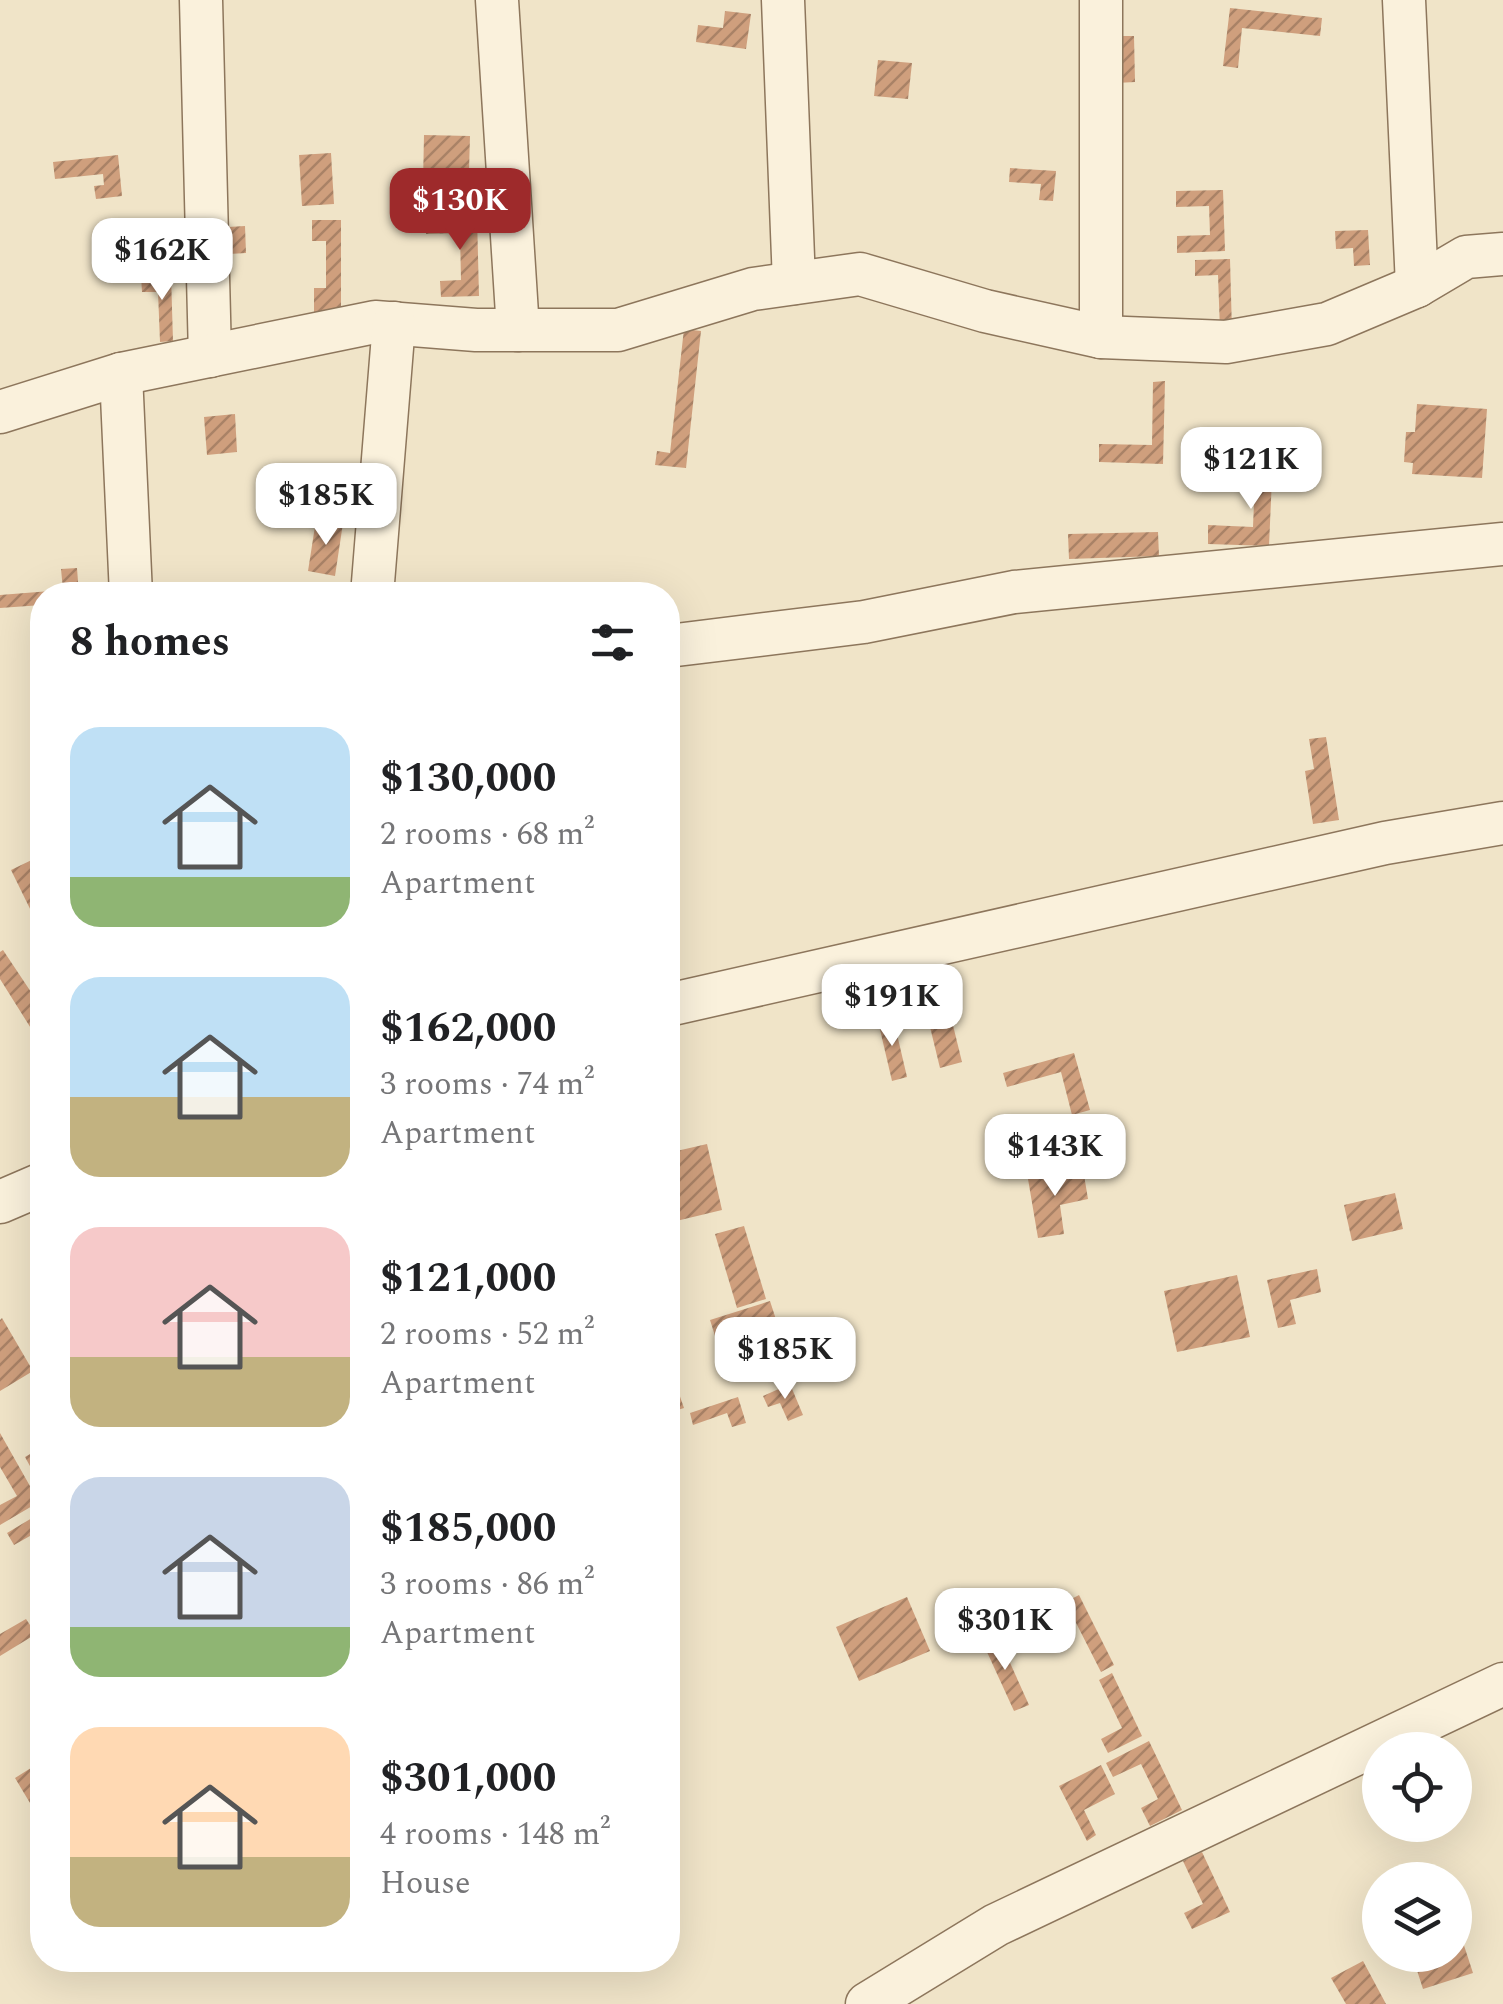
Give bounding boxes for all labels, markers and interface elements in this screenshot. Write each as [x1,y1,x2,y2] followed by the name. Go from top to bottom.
[390,168,530,253] pin: $130K
[412,176,508,225] text: $130K
[92,218,232,303] pin: $162K
[114,226,210,275] text: $162K
[1181,427,1321,512] pin: $121K
[1203,435,1299,484] text: $121K
[256,463,396,548] pin: $185K
[278,471,374,520] text: $185K
[70,611,230,674] text: 8 homes
[585,615,640,670] icon: filters
[380,747,556,810] text: $130,000
[150,767,270,887] icon: home
[380,810,594,859] text: 2 rooms · 68 m²
[380,859,535,908] text: Apartment
[822,964,962,1049] pin: $191K
[844,972,940,1021] text: $191K
[380,997,556,1060] text: $162,000
[150,1017,270,1137] icon: home
[380,1060,594,1109] text: 3 rooms · 74 m²
[380,1109,535,1158] text: Apartment
[985,1114,1125,1199] pin: $143K
[1007,1122,1103,1171] text: $143K
[380,1247,556,1310] text: $121,000
[150,1267,270,1387] icon: home
[380,1310,594,1359] text: 2 rooms · 52 m²
[715,1317,855,1402] pin: $185K
[737,1325,833,1374] text: $185K
[380,1359,535,1408] text: Apartment
[380,1497,556,1560] text: $185,000
[150,1517,270,1637] icon: home
[380,1560,594,1609] text: 3 rooms · 86 m²
[935,1588,1075,1673] pin: $301K
[957,1596,1053,1645] text: $301K
[380,1609,535,1658] text: Apartment
[1362,1732,1472,1972] map controls
[1362,1732,1472,1842] button: locate
[380,1747,556,1810] text: $301,000
[150,1767,270,1887] icon: home
[380,1810,610,1859] text: 4 rooms · 148 m²
[380,1859,470,1908] text: House
[1362,1862,1472,1972] button: layers

